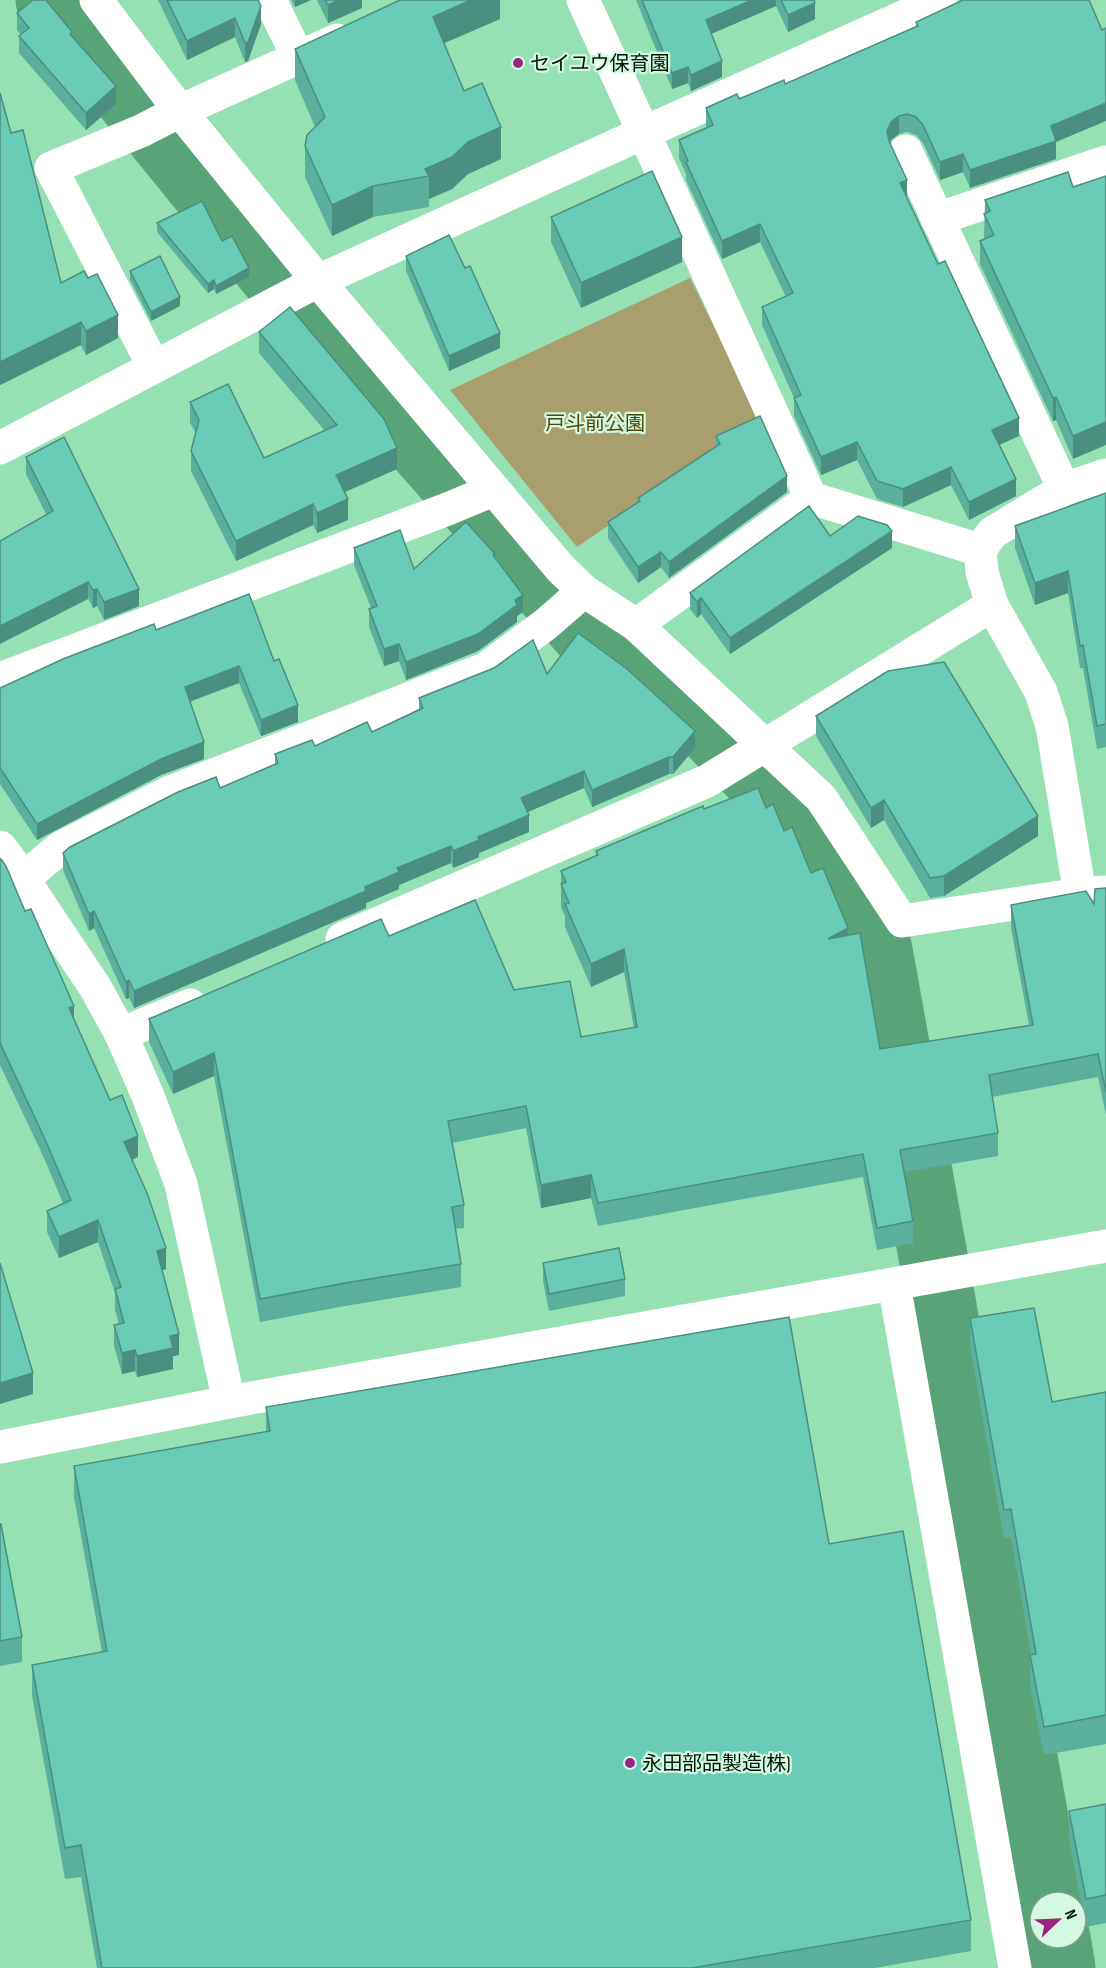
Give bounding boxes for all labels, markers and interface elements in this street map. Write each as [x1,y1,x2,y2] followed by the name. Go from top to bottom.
[530,52,670,76] place label: セイユウ保育園
[511,56,525,70] marker: セイユウ保育園
[545,412,645,436] park label: 戸斗前公園
[642,1752,791,1776] place label: 永田部品製造(株)
[623,1756,637,1770] marker: 永田部品製造(株)
[1028,1890,1088,1950] north arrow
[1060,1907,1081,1922] text: N

